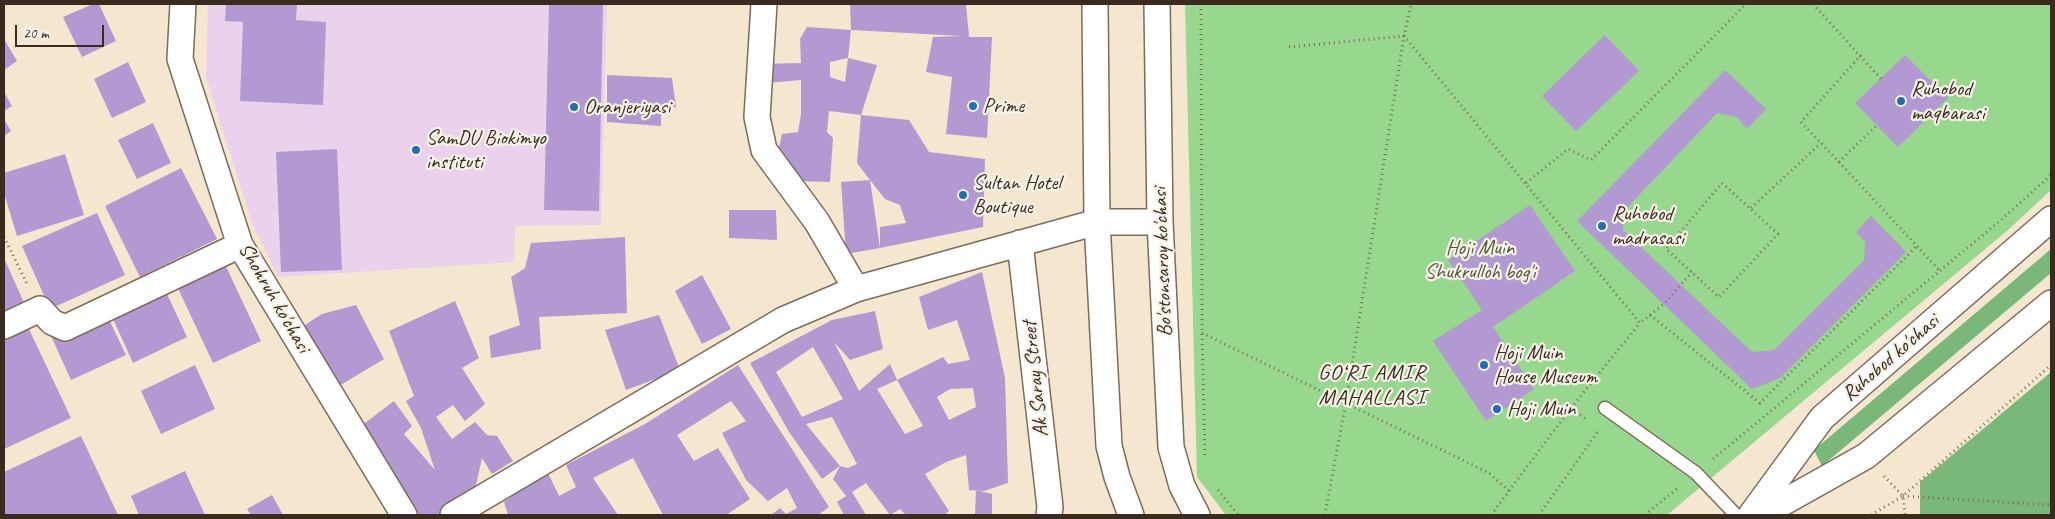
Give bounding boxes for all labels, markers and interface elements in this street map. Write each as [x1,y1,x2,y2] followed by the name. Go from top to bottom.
[18,15,106,47] scale bar
[23,24,49,43] text: 20 m
[1911,76,1985,126] place label: Ruhobod maqbarasi
[983,93,1024,119] place label: Prime
[584,94,671,120] place label: Oranjeriyasi
[1895,95,1907,107] marker: Ruhobod maqbarasi
[967,100,979,112] marker: Prime
[568,101,580,113] marker: Oranjeriyasi
[426,125,546,175] place label: SamDU Biokimyo instituti
[410,144,422,156] marker: SamDU Biokimyo instituti
[973,170,1061,220] place label: Sultan Hotel Boutique
[1148,187,1178,337] street label: Bo'stonsaroy ko'chasi
[957,189,969,201] marker: Sultan Hotel Boutique
[1612,201,1684,251] place label: Ruhobod madrasasi
[1596,220,1608,232] marker: Ruhobod madrasasi
[1425,235,1535,285] park label: Hoji Muin Shukrulloh bog'i
[232,239,316,357] street label: Shohruh ko'chasi
[1837,309,1945,407] street label: Ruhobod ko'chasi
[1017,320,1055,438] street label: Ak Saray Street
[1494,340,1597,390] place label: Hoji Muin House Museum
[1478,359,1490,371] marker: Hoji Muin House Museum
[1317,360,1427,412] district label: GO‘RI AMIR MAHALLASI
[1507,396,1575,422] place label: Hoji Muin
[1491,403,1503,415] marker: Hoji Muin

